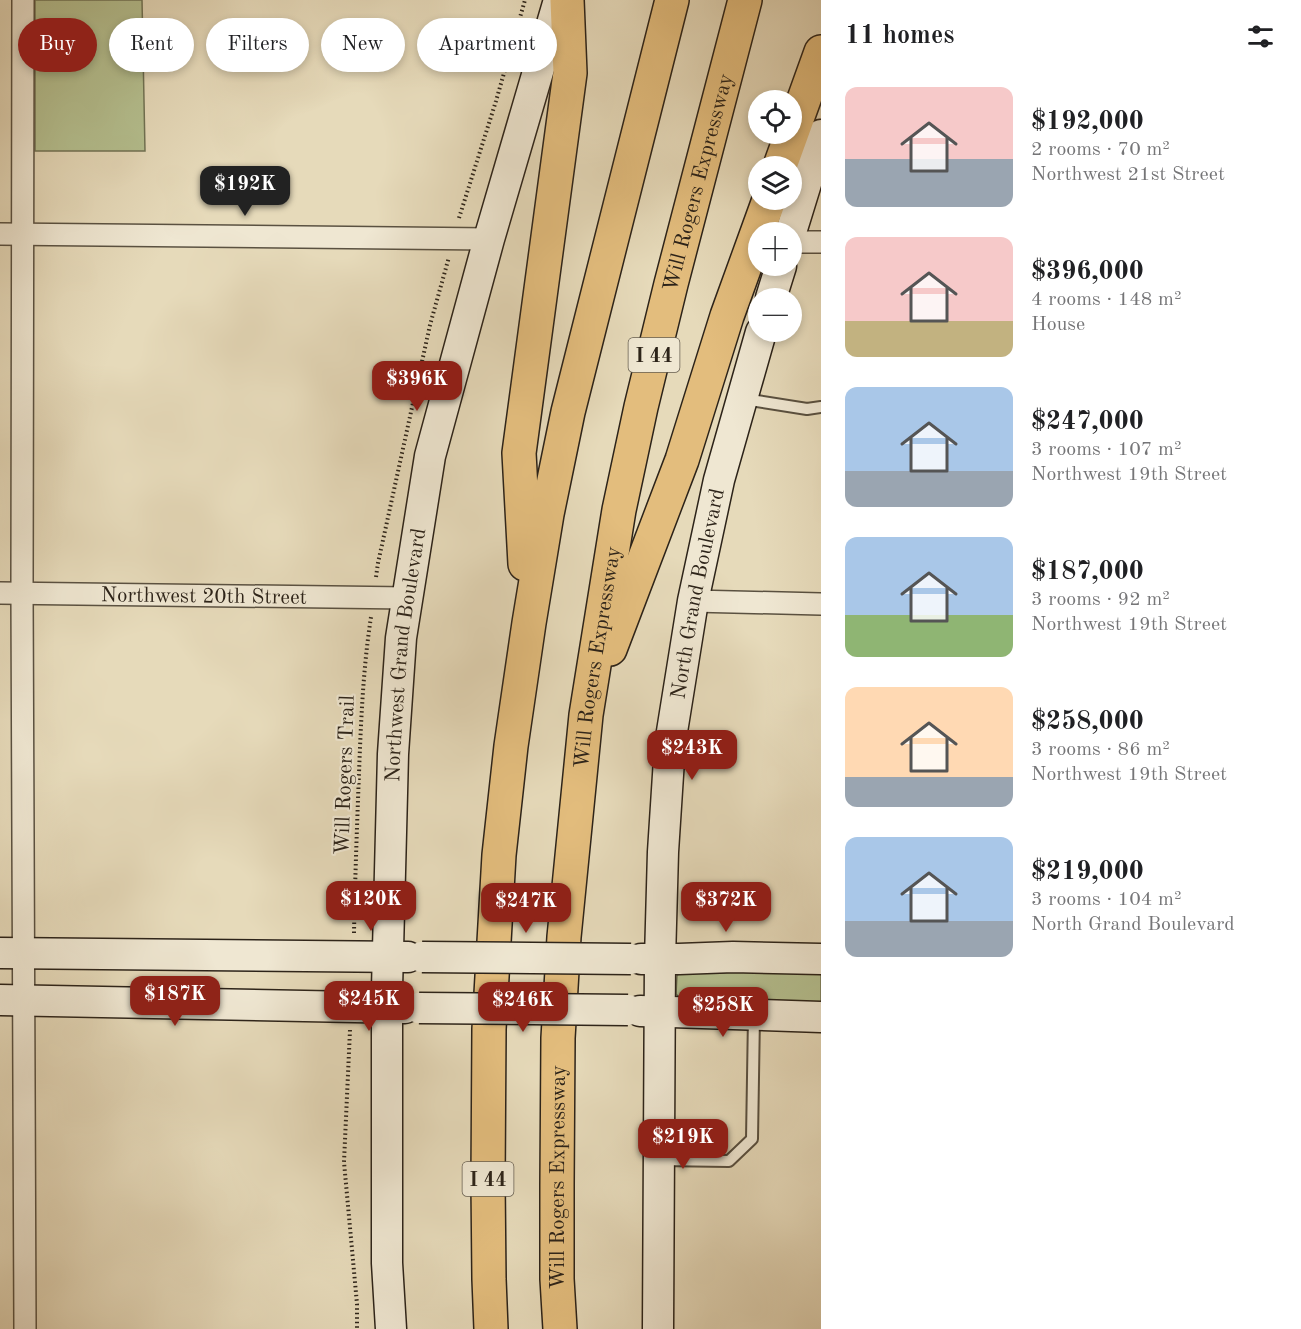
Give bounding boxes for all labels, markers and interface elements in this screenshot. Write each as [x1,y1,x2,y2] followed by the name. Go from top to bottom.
[18,18,97,72] chip: Buy
[109,18,194,72] chip: Rent
[206,18,309,72] chip: Filters
[321,18,405,72] chip: New
[417,18,557,72] chip: Apartment
[1244,20,1277,53] icon: filters
[845,23,954,49] text: 11 homes
[661,72,737,294] street label: Will Rogers Expressway
[748,90,802,342] map controls
[748,90,802,144] button: locate
[1031,109,1144,135] text: $192,000
[893,111,965,183] icon: home
[1031,140,1170,160] text: 2 rooms · 70 m²
[748,156,802,210] button: layers
[1031,165,1225,185] text: Northwest 21st Street
[203,166,287,217] pin: $192K
[214,175,276,195] text: $192K
[748,222,802,276] button: +
[1031,259,1144,285] text: $396,000
[893,261,965,333] icon: home
[748,288,802,342] button: −
[1031,290,1181,310] text: 4 rooms · 148 m²
[1031,315,1085,335] text: House
[628,338,680,372] road number: I 44
[375,361,459,412] pin: $396K
[386,370,448,390] text: $396K
[1031,409,1144,435] text: $247,000
[893,411,965,483] icon: home
[1031,440,1181,460] text: 3 rooms · 107 m²
[1031,465,1227,485] text: Northwest 19th Street
[668,487,729,701] street label: North Grand Boulevard
[383,527,430,782] street label: Northwest Grand Boulevard
[572,545,625,769] street label: Will Rogers Expressway
[1031,559,1144,585] text: $187,000
[893,561,965,633] icon: home
[101,585,307,609] street label: Northwest 20th Street
[1031,590,1170,610] text: 3 rooms · 92 m²
[1031,615,1227,635] text: Northwest 19th Street
[332,695,359,855] street label: Will Rogers Trail
[1031,709,1144,735] text: $258,000
[893,711,965,783] icon: home
[650,730,734,781] pin: $243K
[661,739,723,759] text: $243K
[1031,740,1170,760] text: 3 rooms · 86 m²
[1031,765,1227,785] text: Northwest 19th Street
[1031,859,1144,885] text: $219,000
[893,861,965,933] icon: home
[329,881,413,932] pin: $120K
[684,882,768,933] pin: $372K
[484,883,568,934] pin: $247K
[340,890,402,910] text: $120K
[1031,890,1181,910] text: 3 rooms · 104 m²
[695,891,757,911] text: $372K
[495,892,557,912] text: $247K
[1031,915,1235,935] text: North Grand Boulevard
[133,976,217,1027] pin: $187K
[327,981,411,1032] pin: $245K
[481,982,565,1033] pin: $246K
[144,985,206,1005] text: $187K
[681,987,765,1038] pin: $258K
[338,990,400,1010] text: $245K
[492,991,554,1011] text: $246K
[692,996,754,1016] text: $258K
[548,1065,570,1289] street label: Will Rogers Expressway
[641,1119,725,1170] pin: $219K
[652,1128,714,1148] text: $219K
[462,1162,514,1196] road number: I 44

